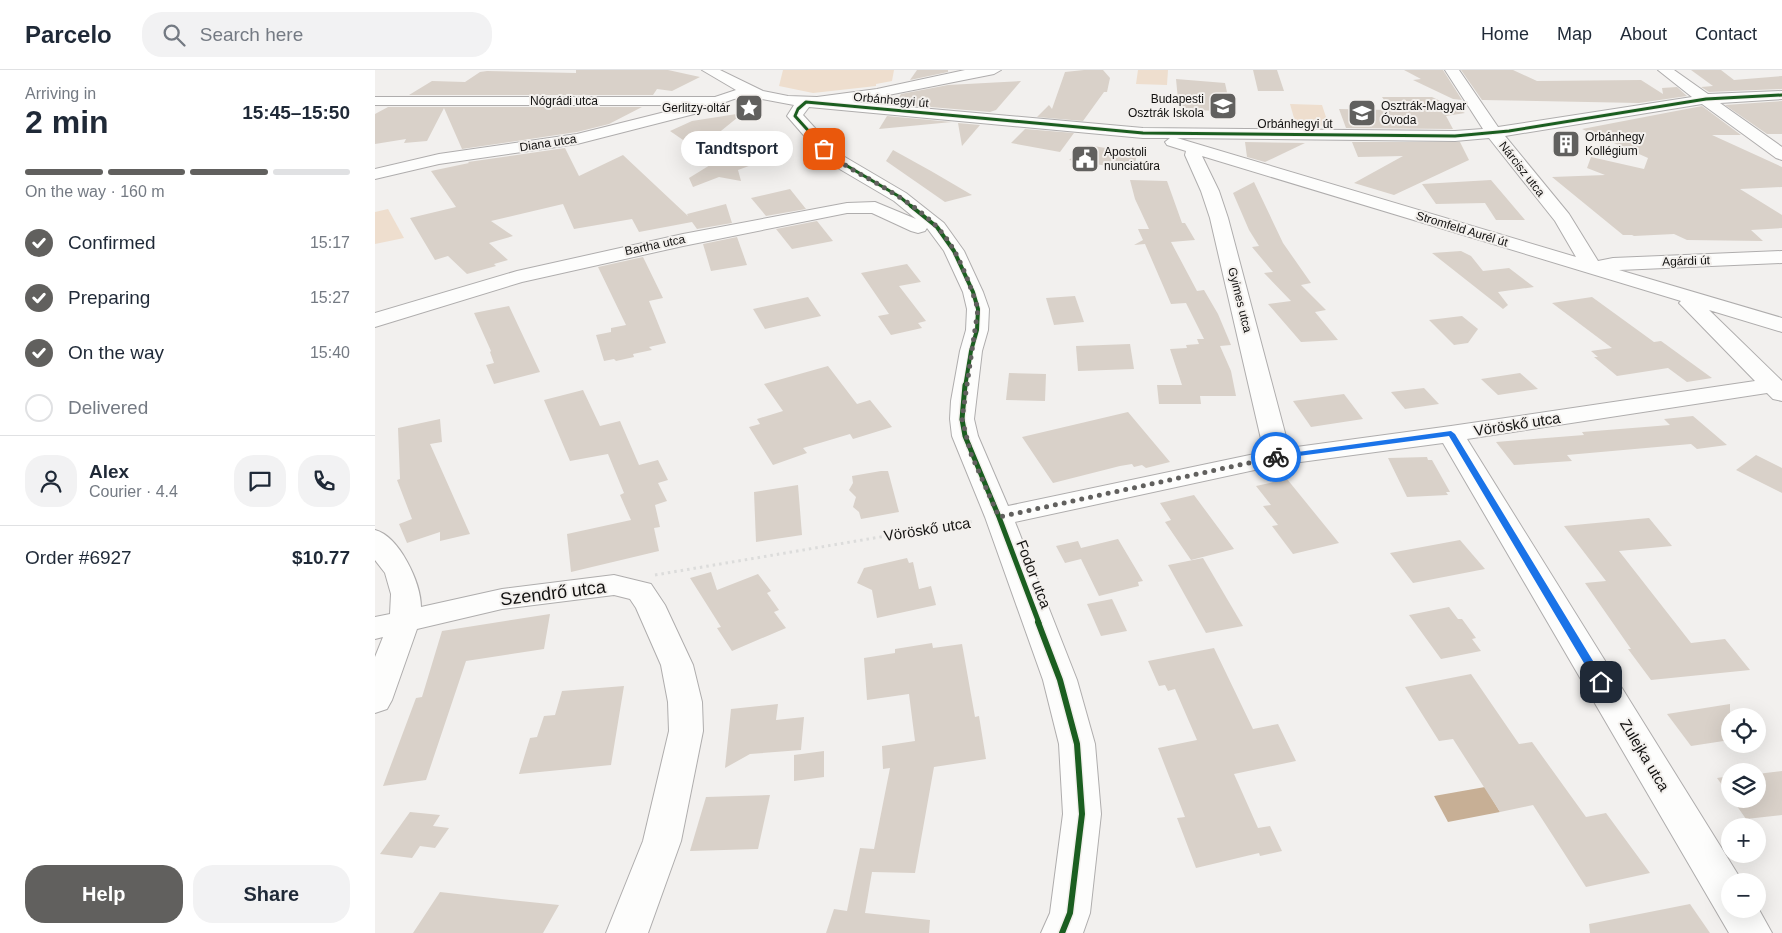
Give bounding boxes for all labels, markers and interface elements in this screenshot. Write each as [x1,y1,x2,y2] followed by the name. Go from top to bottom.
[142,12,492,57] search box
[25,21,112,48] text: Parcelo
[160,21,188,49] icon: search
[200,24,303,45] text: Search here
[1481,24,1529,44] text: Home
[1557,24,1592,44] text: Map
[1620,24,1667,44] text: About
[1695,24,1757,44] text: Contact
[25,85,96,102] text: Arriving in
[853,90,930,110] street label: Orbánhegyi út
[1208,91,1238,121] school or university icon: Budapesti Osztrák Iskola
[1128,92,1204,120] place label: Budapesti Osztrák Iskola
[734,93,764,123] place icon: Gerlitzy-oltár
[530,94,598,108] street label: Nógrádi utca
[1347,98,1377,128] school or university icon: Osztrák-Magyar Óvoda
[1381,99,1466,127] place label: Osztrák-Magyar Óvoda
[662,101,730,115] place label: Gerlitzy-oltár
[242,102,350,123] text: 15:45–15:50
[25,104,109,140] text: 2 min
[1257,117,1333,131] street label: Orbánhegyi út
[803,128,845,170] pin
[1551,129,1581,159] building icon: Orbánhegy Kollégium
[1585,130,1644,158] place label: Orbánhegy Kollégium
[519,132,578,154] street label: Diana utca
[681,132,794,166] callout: Tandtsport
[810,135,838,163] icon: bag
[1496,139,1548,200] street label: Nárcisz utca
[696,140,778,157] text: Tandtsport
[1070,144,1100,174] public building icon: Apostoli nunciatúra
[1104,145,1160,173] place label: Apostoli nunciatúra
[25,183,165,200] text: On the way · 160 m
[1414,208,1510,250] street label: Stromfeld Aurél út
[25,229,53,257] icon: check
[68,232,156,253] text: Confirmed
[624,232,687,258] street label: Bartha utca
[310,234,350,251] text: 15:17
[1662,253,1711,269] street label: Agárdi út
[1225,266,1255,334] street label: Gyimes utca
[25,284,53,312] icon: check
[68,287,150,308] text: Preparing
[310,289,350,306] text: 15:27
[25,339,53,367] icon: check
[68,342,164,363] text: On the way
[310,344,350,361] text: 15:40
[68,397,148,418] text: Delivered
[1472,409,1562,439] street label: Vöröskő utca
[1251,432,1301,482] courier
[1262,443,1290,471] icon: bike
[25,455,77,507] button: person
[234,455,286,507] button: chat
[298,455,350,507] button: phone
[89,461,129,482] text: Alex
[89,483,178,500] text: Courier · 4.4
[882,514,972,544] street label: Vöröskő utca
[1013,537,1055,611] street label: Fodor utca
[25,547,132,568] text: Order #6927
[292,547,350,568] text: $10.77
[499,576,608,609] street label: Szendrő utca
[1580,661,1622,703] pin
[1587,668,1615,696] icon: home
[1721,708,1766,918] map controls
[1721,708,1766,753] button: locate
[1617,716,1673,795] street label: Zulejka utca
[1721,763,1766,808] button: layers
[1721,818,1766,863] button: +
[25,865,183,923] button: Help
[193,865,350,923] button: Share
[1721,873,1766,918] button: −

